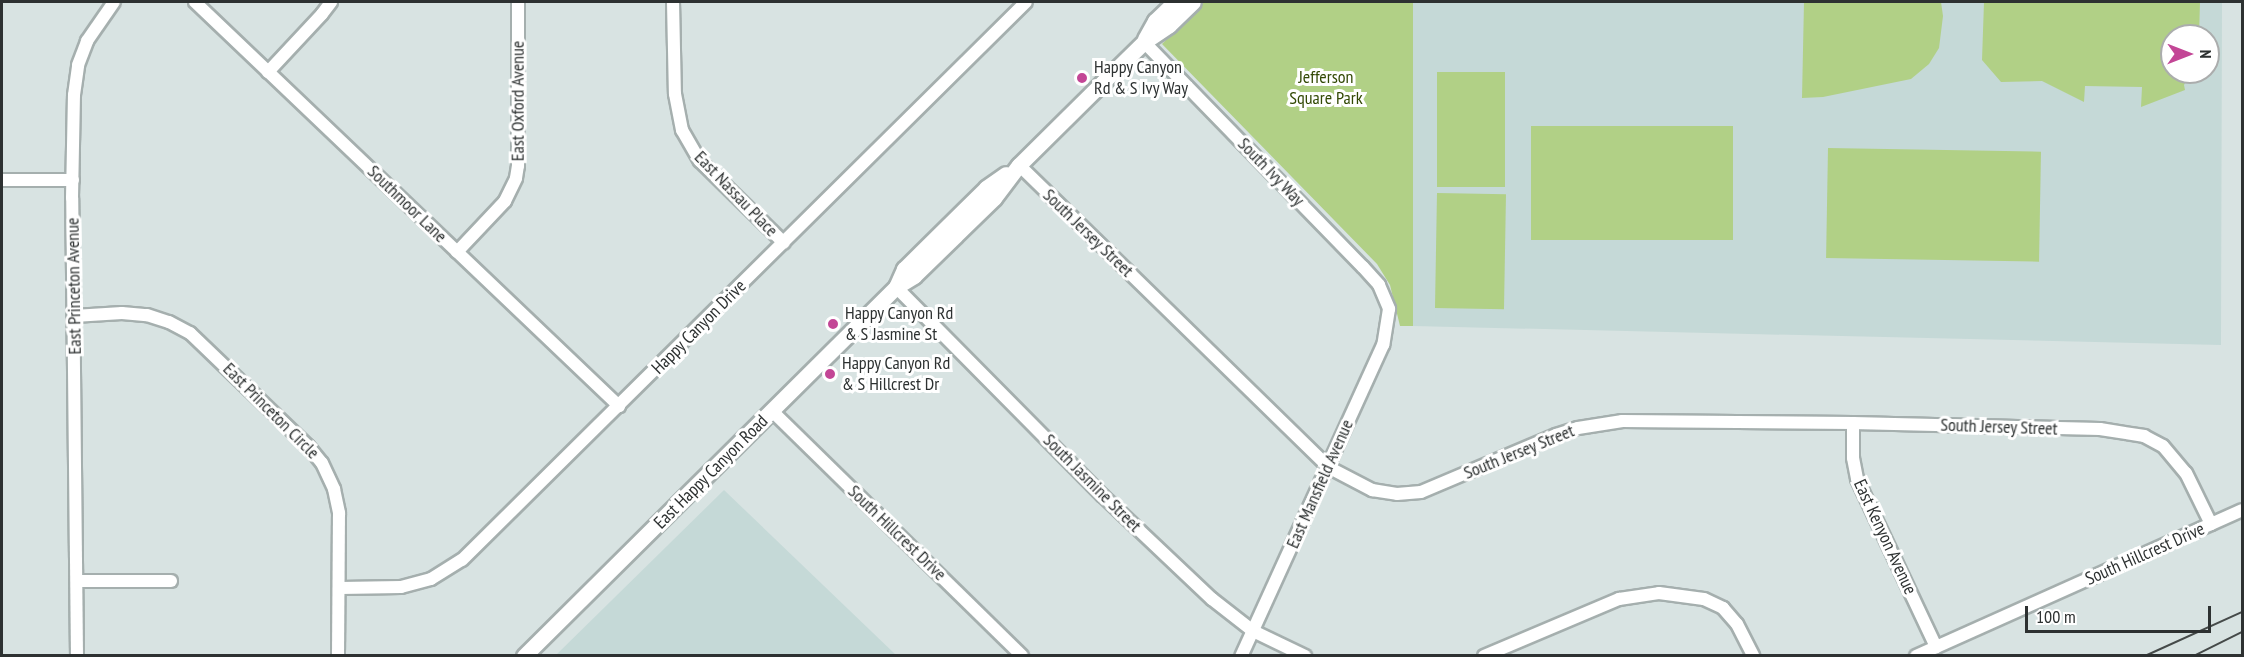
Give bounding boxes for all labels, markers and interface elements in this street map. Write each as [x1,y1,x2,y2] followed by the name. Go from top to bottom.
[2160,24,2220,84] north arrow
[507,41,529,161] street label: East Oxford Avenue
[2196,50,2216,58] text: N
[1094,57,1189,100] place label: Happy Canyon Rd & S Ivy Way
[1289,67,1363,110] park label: Jefferson Square Park
[1075,71,1089,85] marker: Happy Canyon Rd & S Ivy Way
[1233,133,1309,211] street label: South Ivy Way
[690,147,782,241] street label: East Nassau Place
[363,161,451,247] street label: Southmoor Lane
[1038,184,1138,282] street label: South Jersey Street
[62,217,86,355] street label: East Princeton Avenue
[647,275,751,379] street label: Happy Canyon Drive
[845,303,954,346] place label: Happy Canyon Rd & S Jasmine St
[826,317,840,331] marker: Happy Canyon Rd & S Jasmine St
[842,353,951,395] place label: Happy Canyon Rd & S Hillcrest Dr
[218,358,324,464] street label: East Princeton Circle
[823,367,837,381] marker: Happy Canyon Rd & S Hillcrest Dr
[649,410,773,534] street label: East Happy Canyon Road
[1940,414,2058,440] street label: South Jersey Street
[1282,416,1358,552] street label: East Mansfield Avenue
[1460,420,1578,484] street label: South Jersey Street
[1039,430,1145,536] street label: South Jasmine Street
[1849,476,1921,598] street label: East Kenyon Avenue
[843,481,951,585] street label: South Hillcrest Drive
[2082,518,2208,590] street label: South Hillcrest Drive
[2028,594,2214,632] scale bar
[2036,605,2076,628] text: 100 m

